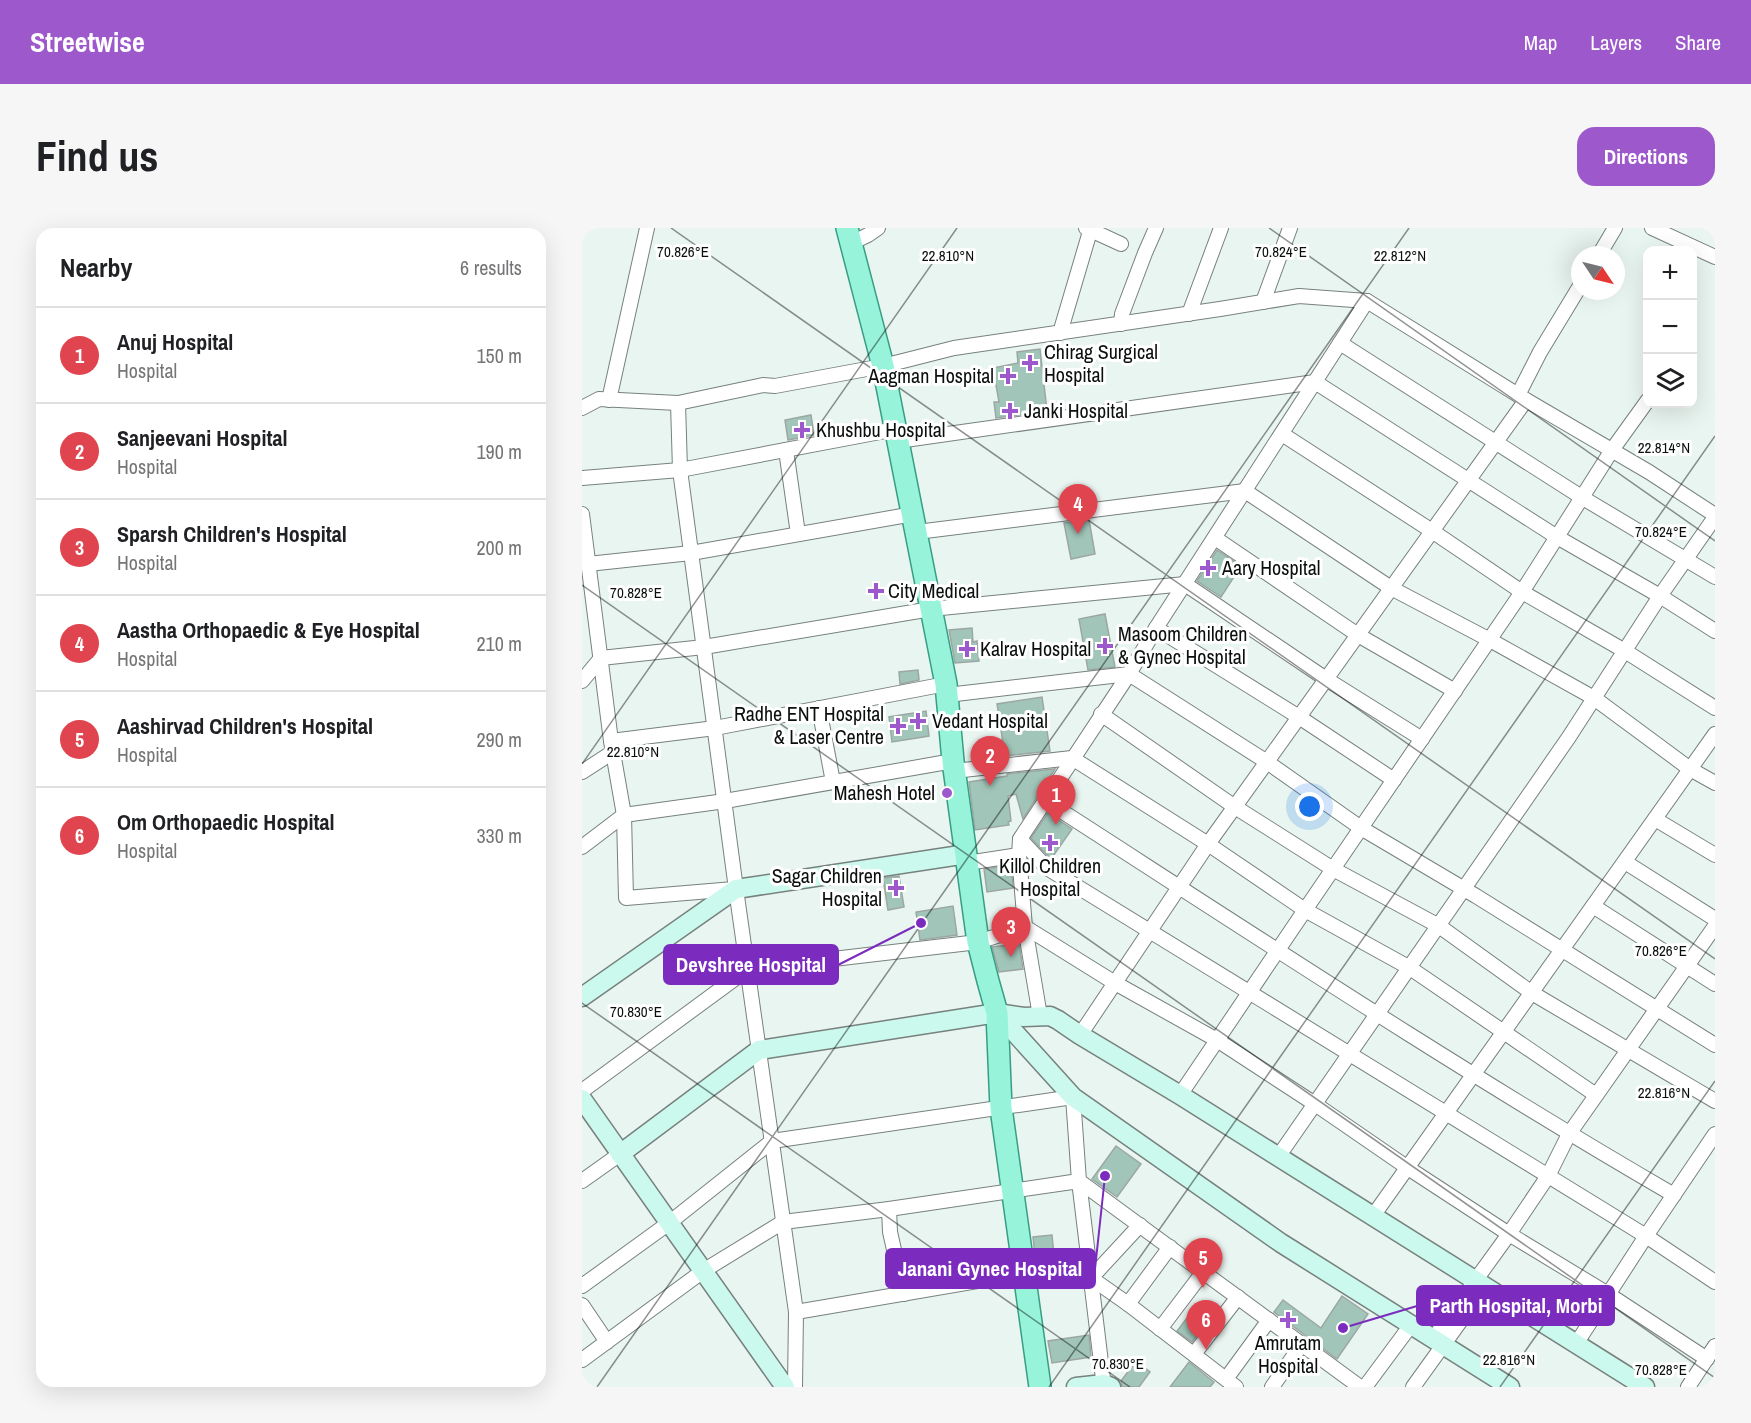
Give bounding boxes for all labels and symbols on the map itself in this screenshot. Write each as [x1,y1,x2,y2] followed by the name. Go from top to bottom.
[657,241,709,262] text: 70.826°E
[1255,241,1307,262] text: 70.824°E
[922,245,974,266] text: 22.810°N
[1374,245,1426,266] text: 22.812°N
[1571,246,1625,300] north arrow
[1044,338,1158,388] place label: Chirag Surgical Hospital
[1021,354,1039,372] marker: Chirag Surgical Hospital
[867,362,994,389] place label: Aagman Hospital
[999,367,1017,385] marker: Aagman Hospital
[1024,397,1128,424] place label: Janki Hospital
[1001,402,1019,420] marker: Janki Hospital
[816,416,945,443] place label: Khushbu Hospital
[793,421,811,439] marker: Khushbu Hospital
[1638,437,1690,458] text: 22.814°N
[1058,484,1098,534] pin: 4
[1635,521,1687,542] text: 70.824°E
[1221,554,1320,581] place label: Aary Hospital
[1199,559,1217,577] marker: Aary Hospital
[888,577,979,604] place label: City Medical
[610,582,662,603] text: 70.828°E
[869,584,883,598] marker: City Medical
[1118,620,1247,670] place label: Masoom Children & Gynec Hospital
[980,635,1091,662] place label: Kalrav Hospital
[1096,637,1114,655] marker: Masoom Children & Gynec Hospital
[958,640,976,658] marker: Kalrav Hospital
[734,700,884,750] place label: Radhe ENT Hospital & Laser Centre
[932,707,1048,734] place label: Vedant Hospital
[909,712,927,730] marker: Vedant Hospital
[889,717,907,735] marker: Radhe ENT Hospital & Laser Centre
[970,736,1010,786] pin: 2
[607,741,659,762] text: 22.810°N
[1036,776,1076,825] pin: 1
[834,779,935,806] place label: Mahesh Hotel
[940,786,954,800] marker: Mahesh Hotel
[1295,792,1324,821] your location
[1041,834,1059,852] marker: Killol Children Hospital
[999,852,1101,902] place label: Killol Children Hospital
[772,862,882,912] place label: Sagar Children Hospital
[887,879,905,897] marker: Sagar Children Hospital
[992,908,1030,957] pin: 3
[1635,940,1687,961] text: 70.826°E
[664,945,838,984] callout: Devshree Hospital
[676,950,826,979] text: Devshree Hospital
[610,1001,662,1022] text: 70.830°E
[1638,1082,1690,1103] text: 22.816°N
[1184,1238,1222,1288] pin: 5
[886,1249,1095,1288] callout: Janani Gynec Hospital
[898,1254,1082,1283] text: Janani Gynec Hospital
[1417,1286,1614,1325] callout: Parth Hospital, Morbi
[1429,1291,1603,1320] text: Parth Hospital, Morbi
[1186,1300,1226,1350] pin: 6
[1279,1311,1297,1329] marker: Amrutam Hospital
[1254,1329,1321,1379] place label: Amrutam Hospital
[1483,1349,1535,1370] text: 22.816°N
[1092,1353,1144,1374] text: 70.830°E
[1635,1359,1687,1380] text: 70.828°E

